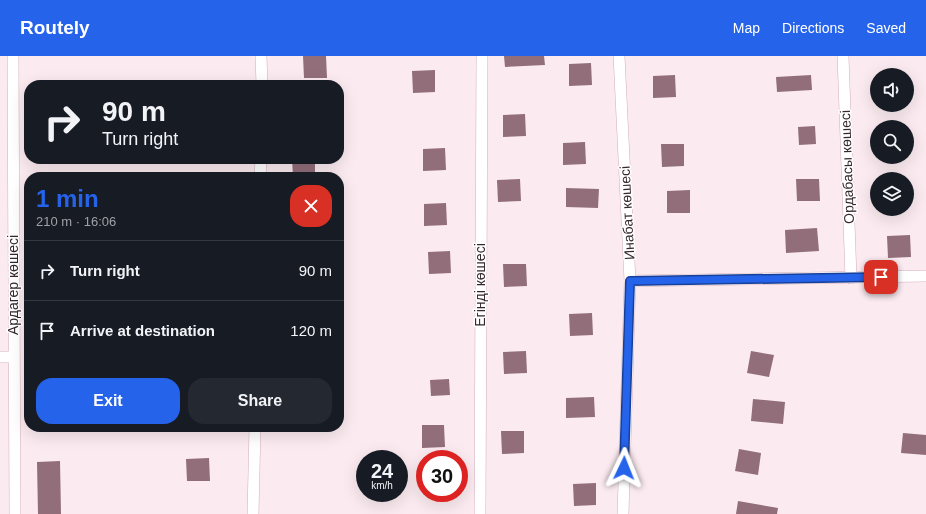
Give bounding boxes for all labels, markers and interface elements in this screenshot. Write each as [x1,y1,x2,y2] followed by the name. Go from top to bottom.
[20,17,90,38] text: Routely
[733,20,760,36] text: Map
[782,20,844,36] text: Directions
[866,20,906,36] text: Saved
[870,68,914,216] map controls
[870,68,914,112] button: sound
[36,96,88,148] icon: right
[102,96,166,127] text: 90 m
[837,110,857,224] street label: Ордабасы көшесі
[870,120,914,164] button: search
[102,129,178,149] text: Turn right
[617,166,637,260] street label: Инабат көшесі
[870,172,914,216] button: layers
[36,185,99,212] text: 1 min
[290,185,332,227] button: close
[36,214,116,229] text: 210 m · 16:06
[5,235,21,335] street label: Ардагер көшесі
[472,243,488,327] street label: Егінді көшесі
[36,260,58,282] icon: right
[864,260,898,294] pin
[70,262,140,279] text: Turn right
[299,262,332,279] text: 90 m
[870,266,892,288] icon: arrive
[36,320,58,342] icon: arrive
[70,322,215,339] text: Arrive at destination
[290,322,332,339] text: 120 m
[36,378,180,424] button: Exit
[188,378,332,424] button: Share
[603,447,645,489] position arrow
[416,450,468,502] speed limit sign: 30
[371,460,393,482] text: 24
[371,480,393,491] text: km/h

